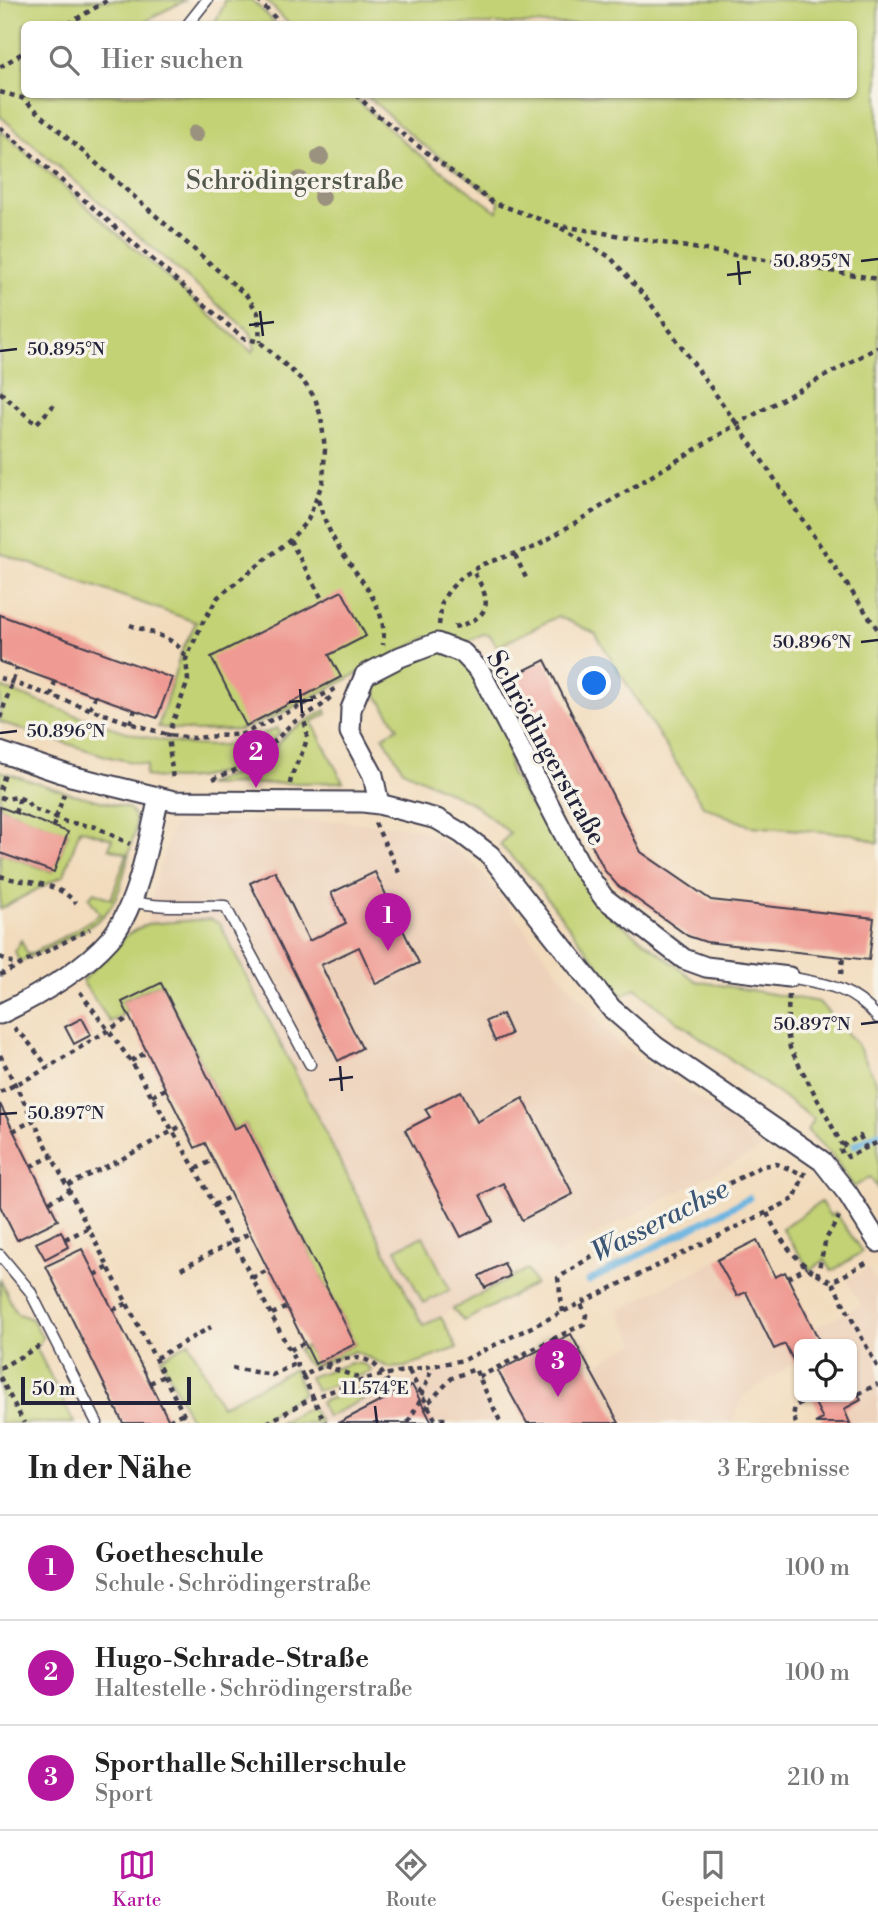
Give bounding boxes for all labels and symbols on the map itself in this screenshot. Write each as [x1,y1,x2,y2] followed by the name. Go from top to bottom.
[186,165,404,197] park label: Schrödingerstraße
[773,250,851,273] text: 50.895°N
[27,338,105,361] text: 50.895°N
[773,631,852,654] text: 50.896°N
[479,645,613,851] street label: Schrödingerstraße
[577,666,611,700] your location
[27,720,106,743] text: 50.896°N
[233,730,279,788] pin: 2
[365,893,411,951] pin: 1
[774,1013,851,1036] text: 50.897°N
[28,1102,105,1125] text: 50.897°N
[585,1171,735,1271] water label: Wasserachse
[535,1339,581,1397] pin: 3
[21,1374,191,1406] scale bar
[341,1377,409,1400] text: 11.574°E

